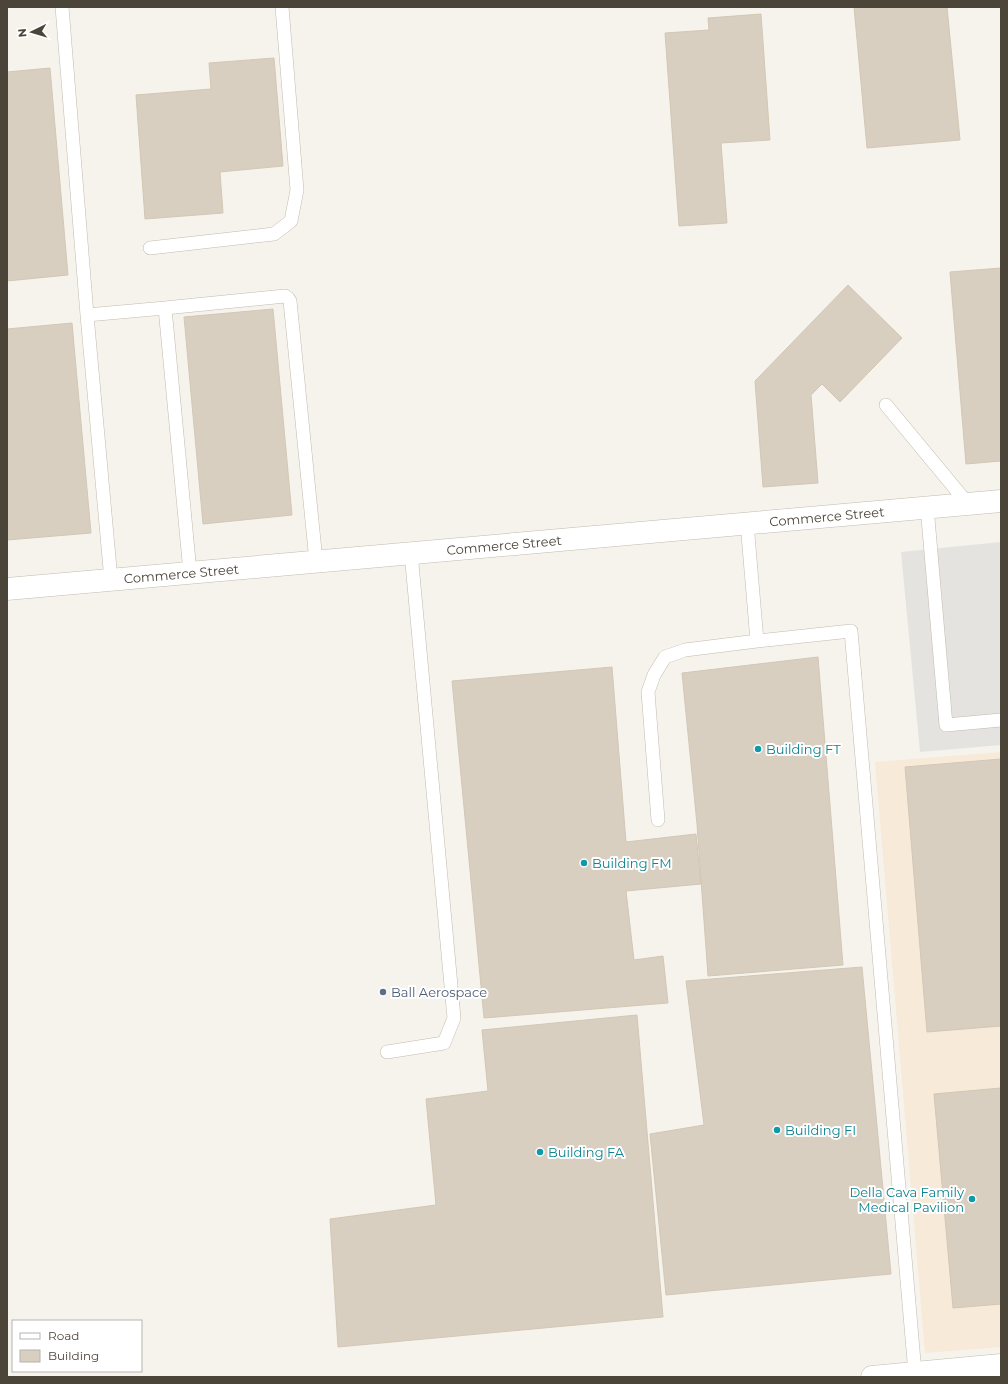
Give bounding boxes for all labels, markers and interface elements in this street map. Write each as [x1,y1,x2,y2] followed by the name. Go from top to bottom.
[12,12,52,52] north arrow
[15,28,29,38] text: N
[769,503,885,529] street label: Commerce Street
[446,532,562,558] street label: Commerce Street
[123,561,240,587] street label: Commerce Street
[766,741,841,757] place label: Building FT
[753,744,763,754] marker: Building FT
[592,855,672,871] place label: Building FM
[579,858,589,868] marker: Building FM
[391,984,487,1000] place label: Ball Aerospace
[378,987,388,997] marker: Ball Aerospace
[785,1122,856,1138] place label: Building FI
[772,1125,782,1135] marker: Building FI
[548,1144,625,1160] place label: Building FA
[535,1147,545,1157] marker: Building FA
[849,1184,965,1215] place label: Della Cava Family Medical Pavilion
[967,1194,977,1204] marker: Della Cava Family Medical Pavilion
[12,1320,142,1372] legend
[48,1328,79,1343] text: Road
[48,1348,99,1363] text: Building

